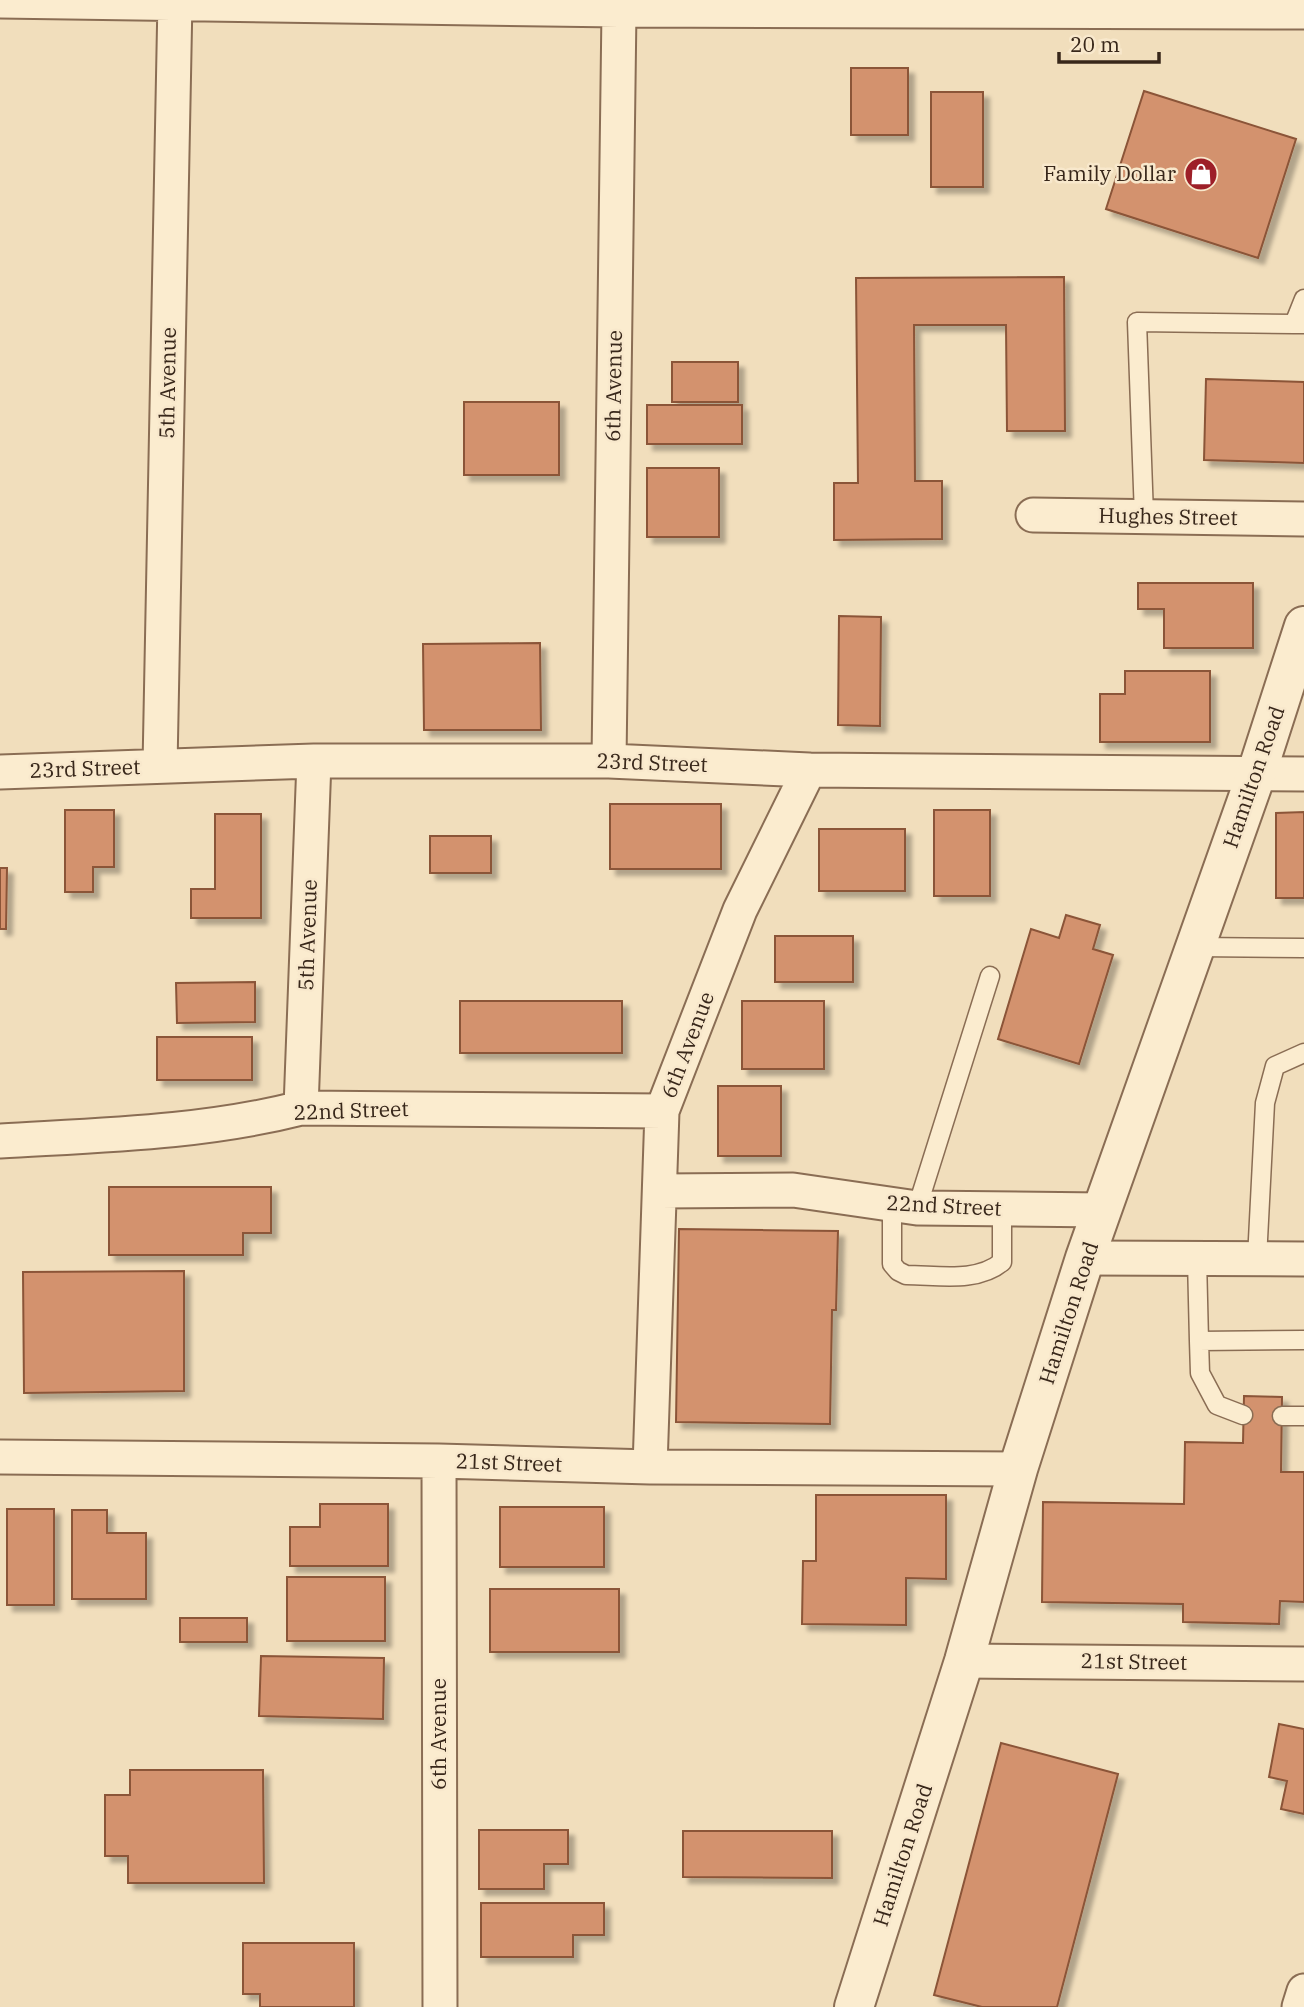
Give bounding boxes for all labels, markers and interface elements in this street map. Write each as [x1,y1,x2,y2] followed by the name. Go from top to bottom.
[1059,21,1159,65] scale bar
[1070,30,1120,58] text: 20 m
[1182,155,1220,193] shop icon: Family Dollar
[1043,159,1177,187] place label: Family Dollar
[152,327,182,439] street label: 5th Avenue
[598,330,628,442] street label: 6th Avenue
[1098,501,1238,531] street label: Hughes Street
[1216,702,1291,851] street label: Hamilton Road
[596,746,708,778] street label: 23rd Street
[29,752,141,784] street label: 23rd Street
[291,879,323,991] street label: 5th Avenue
[654,987,720,1102] street label: 6th Avenue
[293,1094,409,1126] street label: 22nd Street
[886,1188,1002,1222] street label: 22nd Street
[1032,1238,1104,1388] street label: Hamilton Road
[455,1446,563,1478] street label: 21st Street
[1080,1646,1188,1676] street label: 21st Street
[424,1678,452,1790] street label: 6th Avenue
[866,1780,938,1930] street label: Hamilton Road

